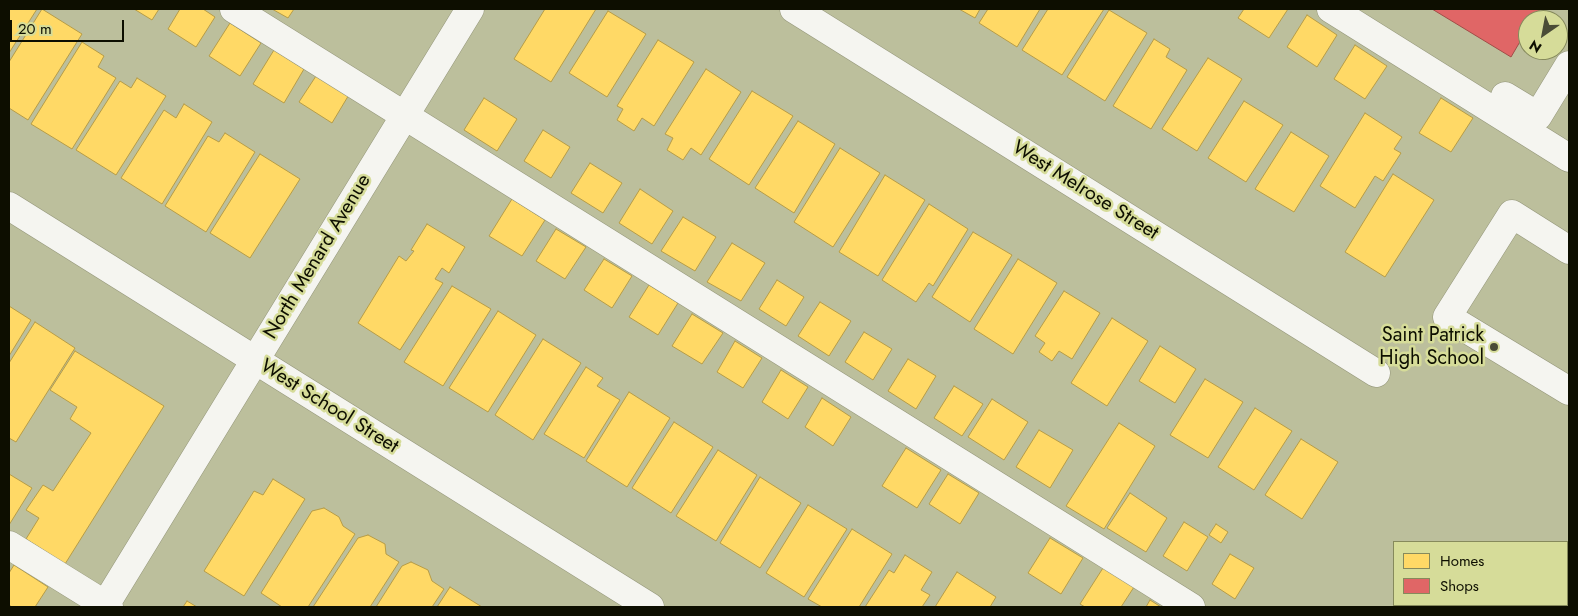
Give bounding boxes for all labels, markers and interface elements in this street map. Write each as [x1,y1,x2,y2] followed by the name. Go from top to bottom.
[12,10,126,42] scale bar
[1518,10,1568,60] north arrow
[18,18,52,40] text: 20 m
[1525,35,1545,58] text: N
[1007,136,1163,246] street label: West Melrose Street
[259,170,377,344] street label: North Menard Avenue
[1379,324,1484,371] place label: Saint Patrick High School
[1488,341,1500,353] marker: Saint Patrick High School
[255,355,403,459] street label: West School Street
[1393,541,1568,606] legend
[1440,550,1484,572] text: Homes
[1440,575,1479,597] text: Shops

